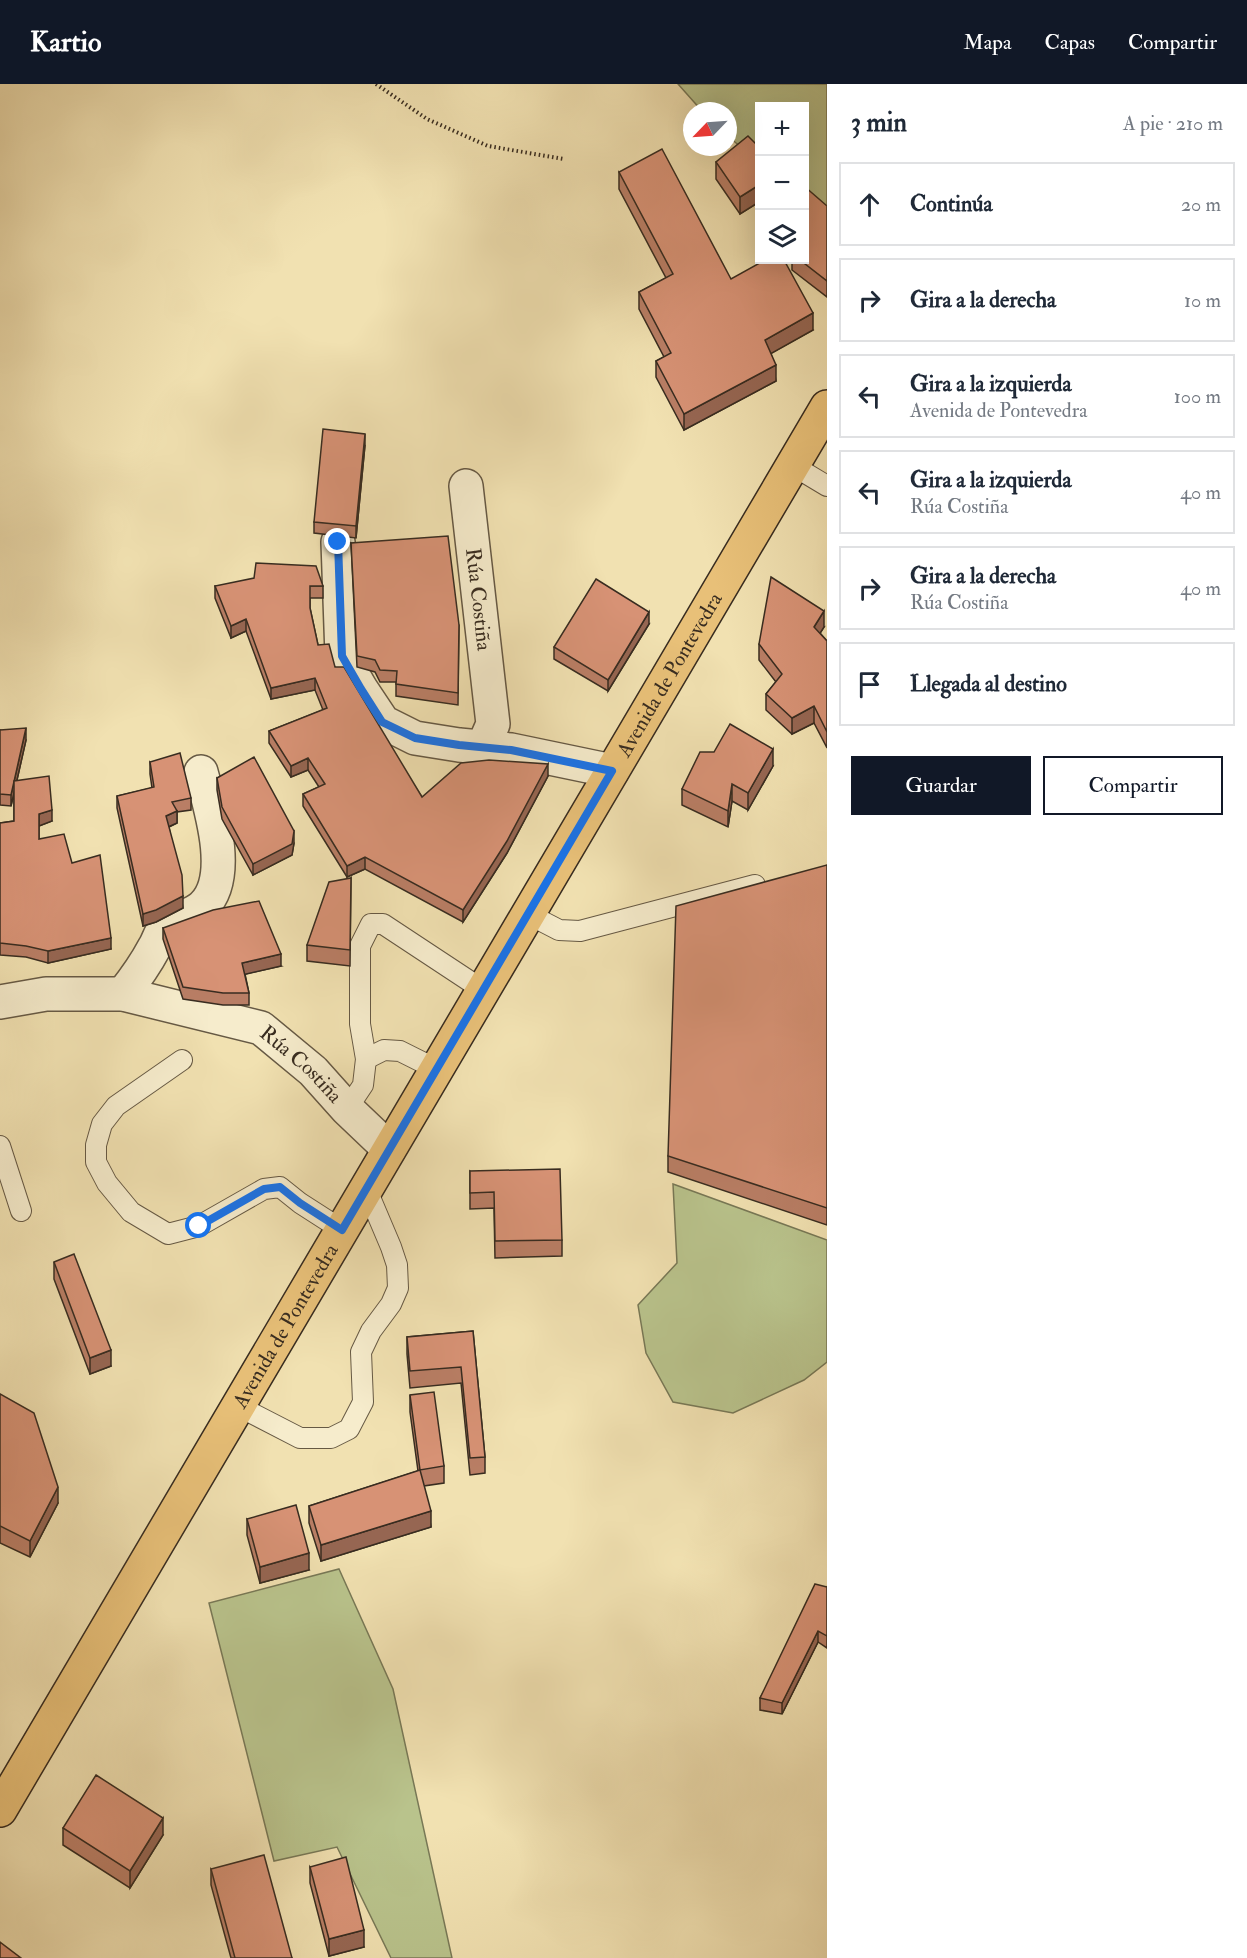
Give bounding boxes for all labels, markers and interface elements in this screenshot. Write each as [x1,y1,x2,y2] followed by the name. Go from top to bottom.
[30,25,101,60] text: Kartio
[964,29,1012,56] text: Mapa
[1045,29,1095,56] text: Capas
[1128,29,1217,56] text: Compartir
[683,102,737,156] north arrow
[755,102,809,264] map controls
[755,102,809,156] button: +
[851,107,907,139] text: 3 min
[1123,111,1223,136] text: A pie · 210 m
[755,156,809,210] button: −
[853,188,886,221] icon: ahead
[910,190,993,218] text: Continúa
[1181,192,1221,217] text: 20 m
[755,210,809,264] button: layers
[853,284,886,317] icon: right
[910,286,1056,314] text: Gira a la derecha
[1184,288,1221,313] text: 10 m
[910,370,1071,398] text: Gira a la izquierda
[853,380,886,413] icon: left
[1174,384,1221,409] text: 100 m
[910,398,1087,423] text: Avenida de Pontevedra
[910,466,1071,494] text: Gira a la izquierda
[853,476,886,509] icon: left
[1180,480,1221,505] text: 40 m
[910,494,1008,519] text: Rúa Costiña
[324,528,350,554] route end
[460,546,498,653] street label: Rúa Costiña
[910,562,1056,590] text: Gira a la derecha
[853,572,886,605] icon: right
[1180,576,1221,601] text: 40 m
[610,587,728,763] street label: Avenida de Pontevedra
[910,590,1008,615] text: Rúa Costiña
[853,668,886,701] icon: arrive
[910,670,1067,698] text: Llegada al destino
[851,756,1031,815] button: Guardar
[1043,756,1223,815] button: Compartir
[254,1019,349,1109] street label: Rúa Costiña
[185,1212,211,1238] route start
[226,1238,345,1414] street label: Avenida de Pontevedra

